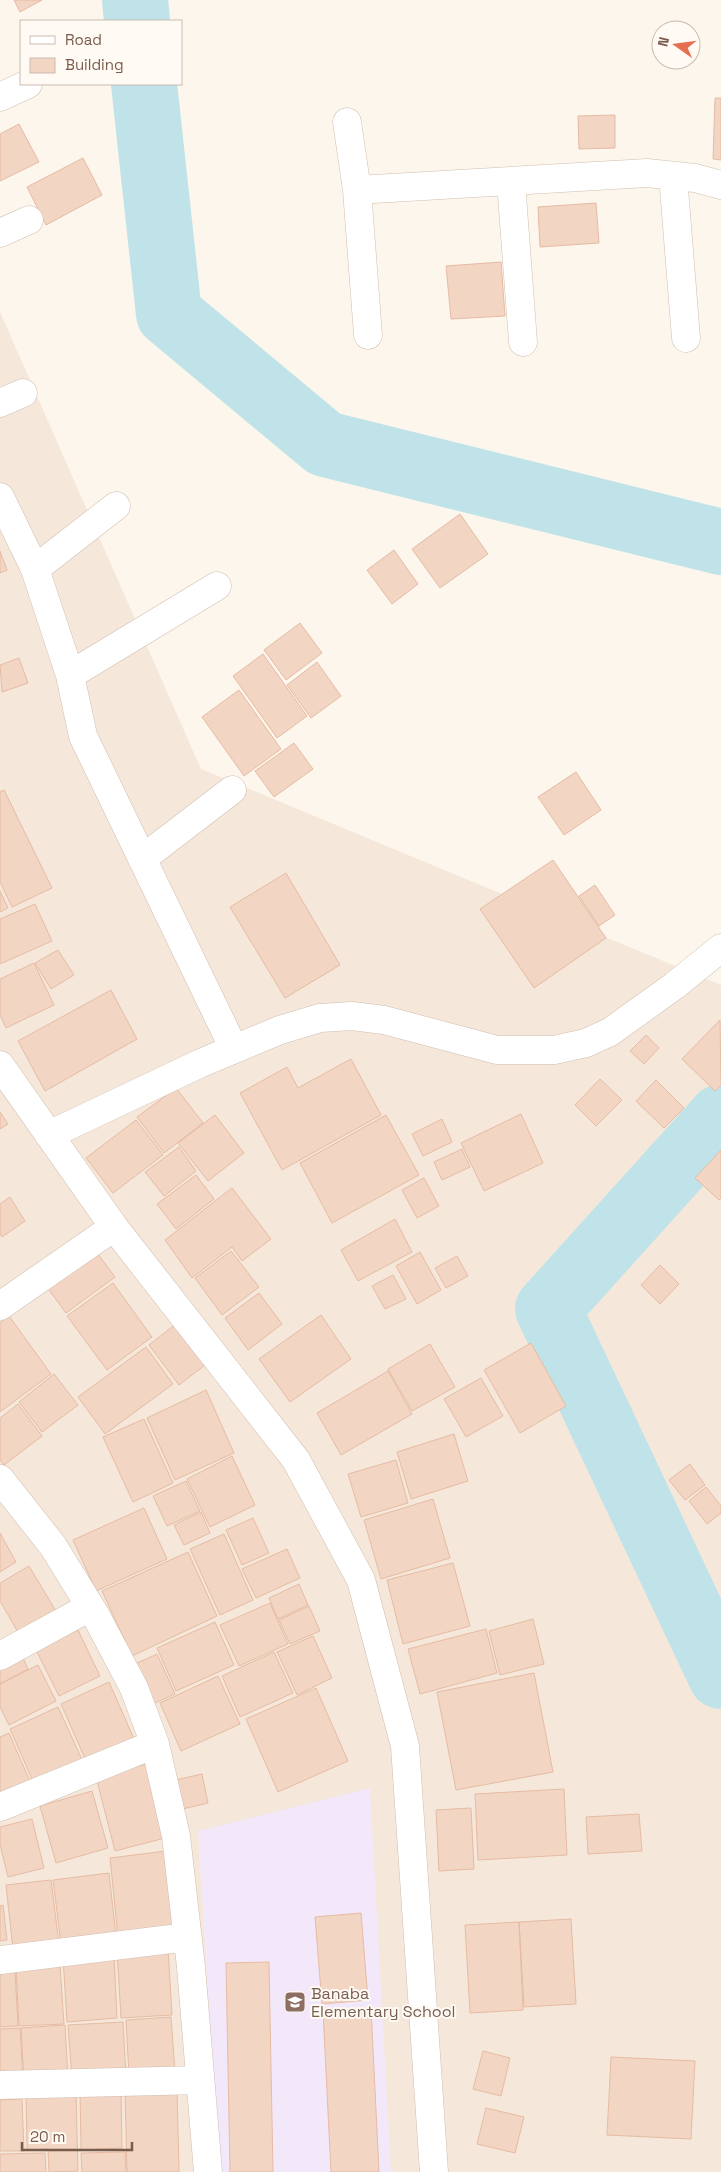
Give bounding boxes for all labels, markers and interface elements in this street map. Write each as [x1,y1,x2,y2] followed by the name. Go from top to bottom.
[20,20,182,85] legend
[651,20,701,70] north arrow
[65,30,102,49] text: Road
[654,35,673,49] text: N
[65,55,124,74] text: Building
[311,1983,456,2022] place label: Banaba Elementary School
[283,1990,307,2014] school or university icon: Banaba Elementary School
[22,2120,132,2152] scale bar
[30,2127,65,2146] text: 20 m

